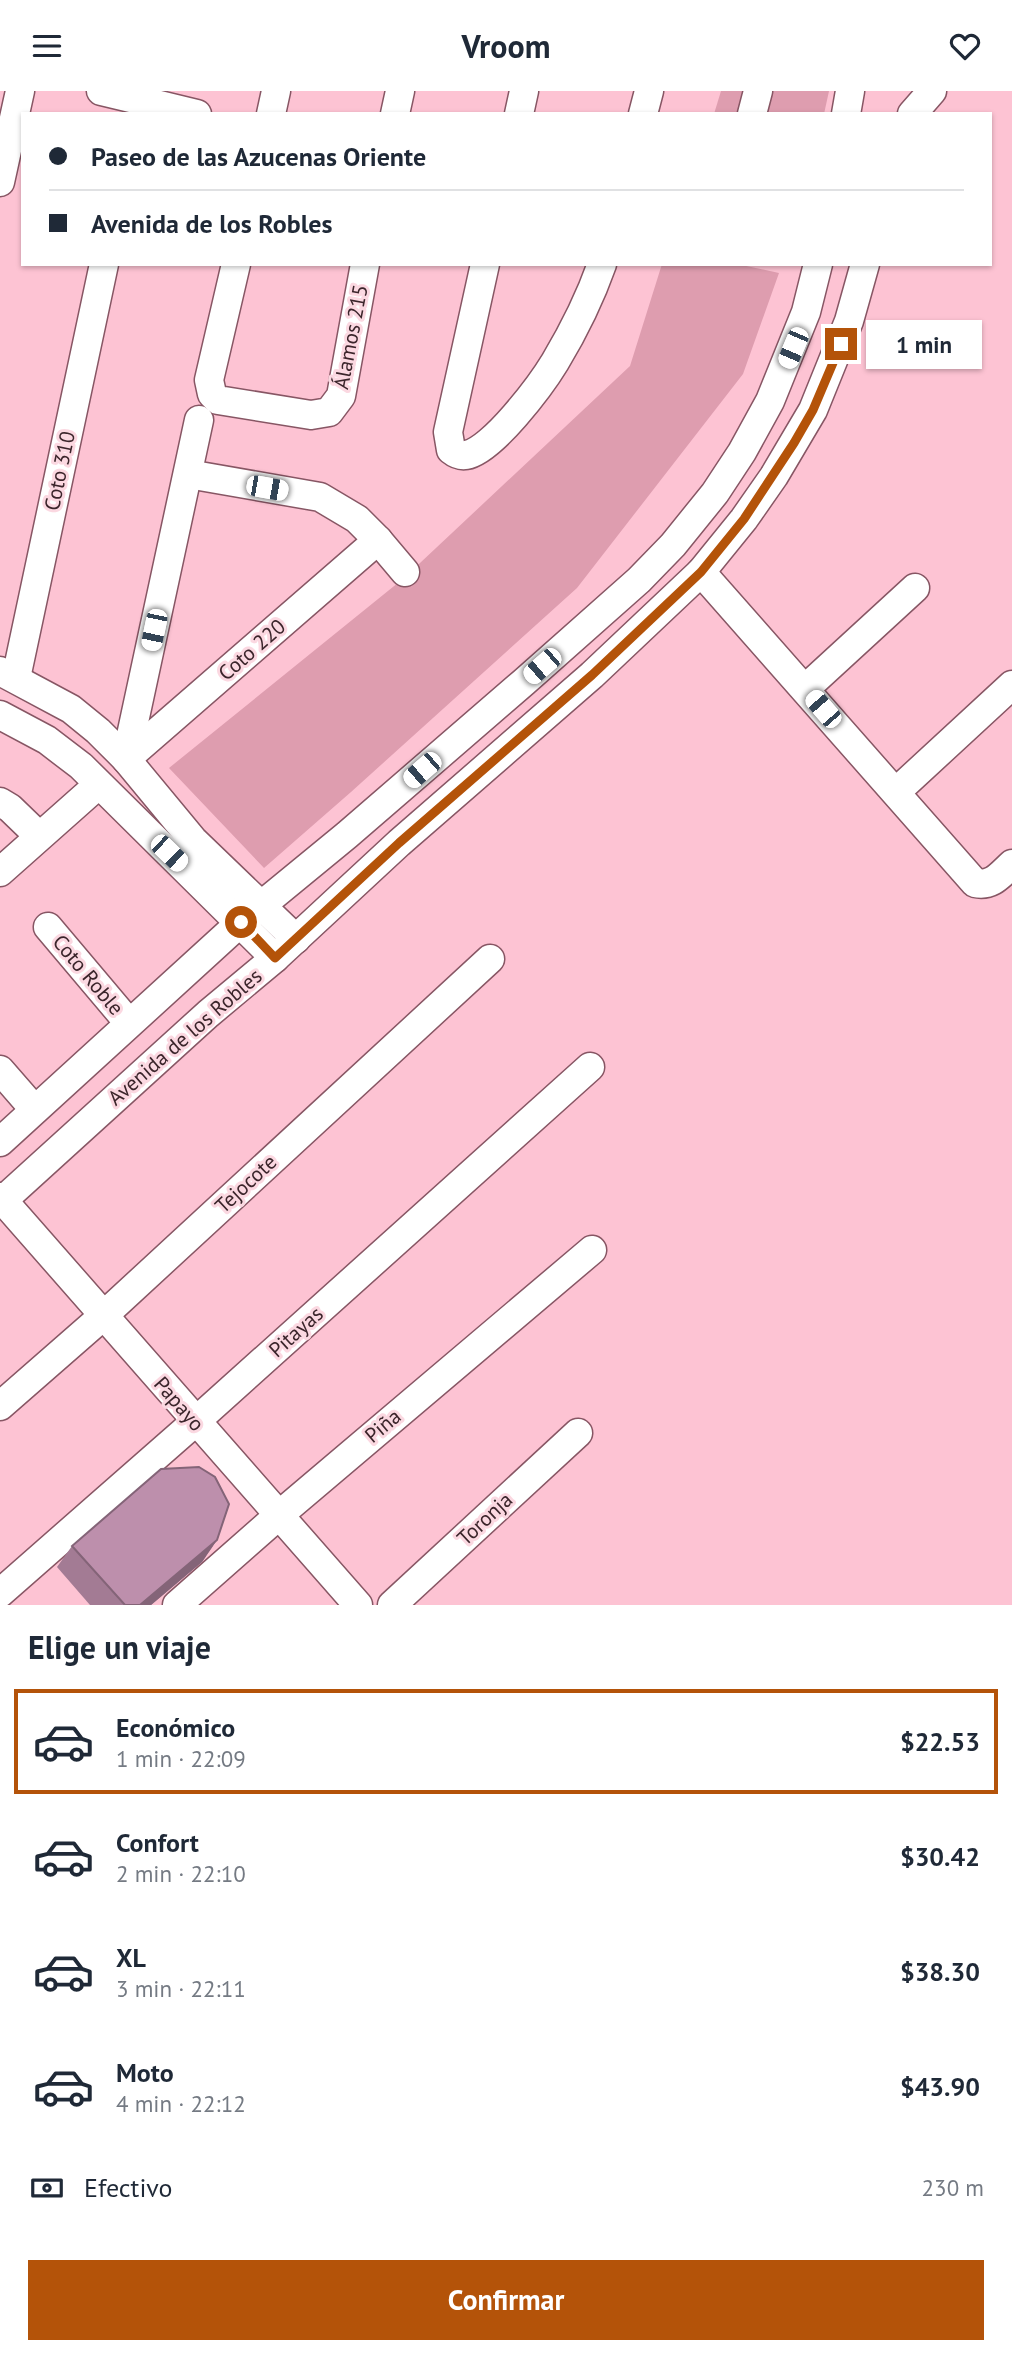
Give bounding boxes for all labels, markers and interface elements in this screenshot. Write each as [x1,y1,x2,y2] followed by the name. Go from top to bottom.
[462,25,550,67] text: Vroom
[28,27,66,65] icon: menu
[946,27,984,65] icon: heart
[91,140,426,173] text: Paseo de las Azucenas Oriente
[91,207,332,240] text: Avenida de los Robles
[327,282,374,391] street label: Álamos 215
[866,320,981,369] callout: 1 min
[776,325,811,371] car
[825,328,857,360] route end
[896,330,952,359] text: 1 min
[38,429,81,513] street label: Coto 310
[245,474,290,502] car
[140,607,169,653] car
[212,613,291,686] street label: Coto 220
[520,644,565,688] car
[802,686,845,732] car
[400,748,445,792] car
[147,831,192,875] car
[225,906,257,938] route start
[47,929,130,1021] street label: Coto Roble
[102,962,267,1111] street label: Avenida de los Robles
[209,1148,282,1219] street label: Tejocote
[263,1300,328,1363] street label: Pitayas
[148,1371,211,1437] street label: Papayo
[359,1403,406,1449] street label: Piña
[451,1486,518,1551] street label: Toronja
[28,1626,211,1668] text: Elige un viaje
[32,1710,95,1773] icon: car
[116,1711,235,1744] text: Económico
[900,1725,980,1758] text: $22.53
[116,1744,246,1773] text: 1 min · 22:09
[32,1825,95,1888] icon: car
[116,1826,199,1859] text: Confort
[900,1840,980,1873] text: $30.42
[116,1859,246,1888] text: 2 min · 22:10
[32,1940,95,2003] icon: car
[116,1941,146,1974] text: XL
[900,1955,980,1988] text: $38.30
[116,1974,246,2003] text: 3 min · 22:11
[32,2055,95,2118] icon: car
[116,2056,174,2089] text: Moto
[900,2070,980,2103] text: $43.90
[116,2089,246,2118] text: 4 min · 22:12
[28,2169,66,2207] icon: cash
[84,2171,173,2204] text: Efectivo
[922,2173,984,2202] text: 230 m
[28,2260,984,2340] button: Confirmar

